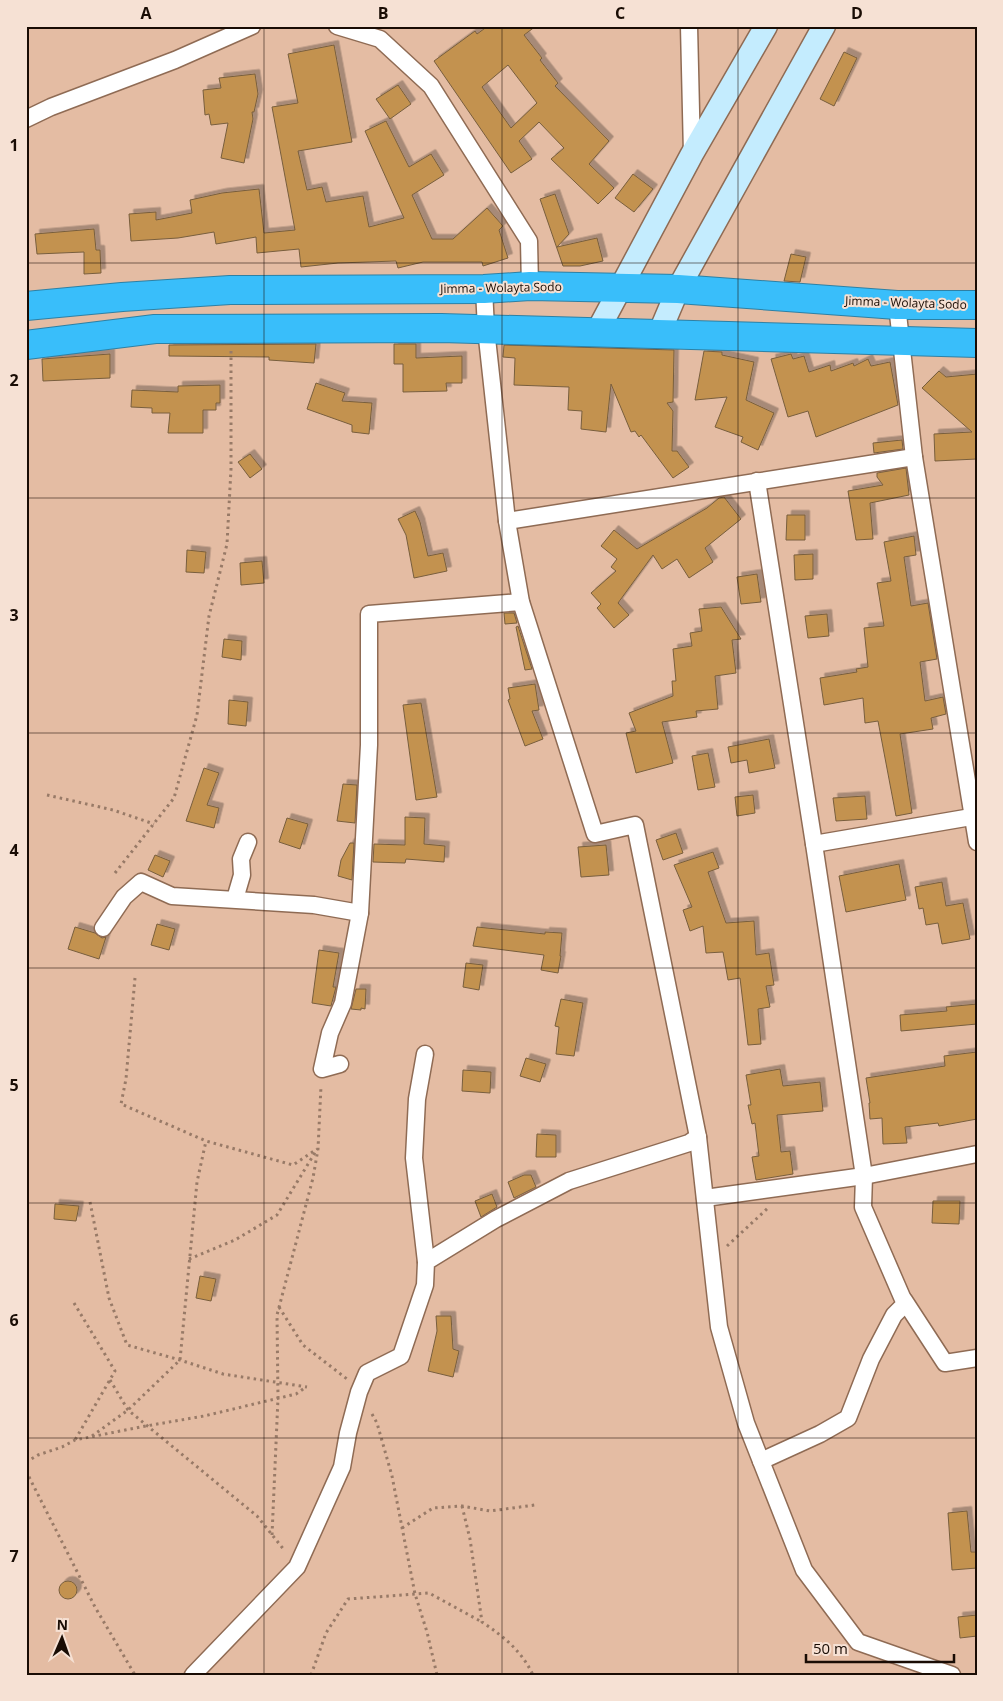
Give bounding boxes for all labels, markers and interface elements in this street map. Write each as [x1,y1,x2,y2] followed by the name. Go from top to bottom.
[140,2,152,24] text: A
[378,2,388,24] text: B
[615,2,625,24] text: C
[851,2,863,24] text: D
[9,134,19,156] text: 1
[439,278,562,297] street label: Jimma - Wolayta Sodo
[844,292,967,313] street label: Jimma - Wolayta Sodo
[9,369,19,391] text: 2
[9,604,19,626] text: 3
[9,839,19,861] text: 4
[9,1074,19,1096] text: 5
[9,1309,19,1331] text: 6
[9,1545,19,1567] text: 7
[38,1614,88,1664] north arrow
[56,1615,68,1634] text: N
[806,1631,953,1663] scale bar
[813,1638,848,1658] text: 50 m

